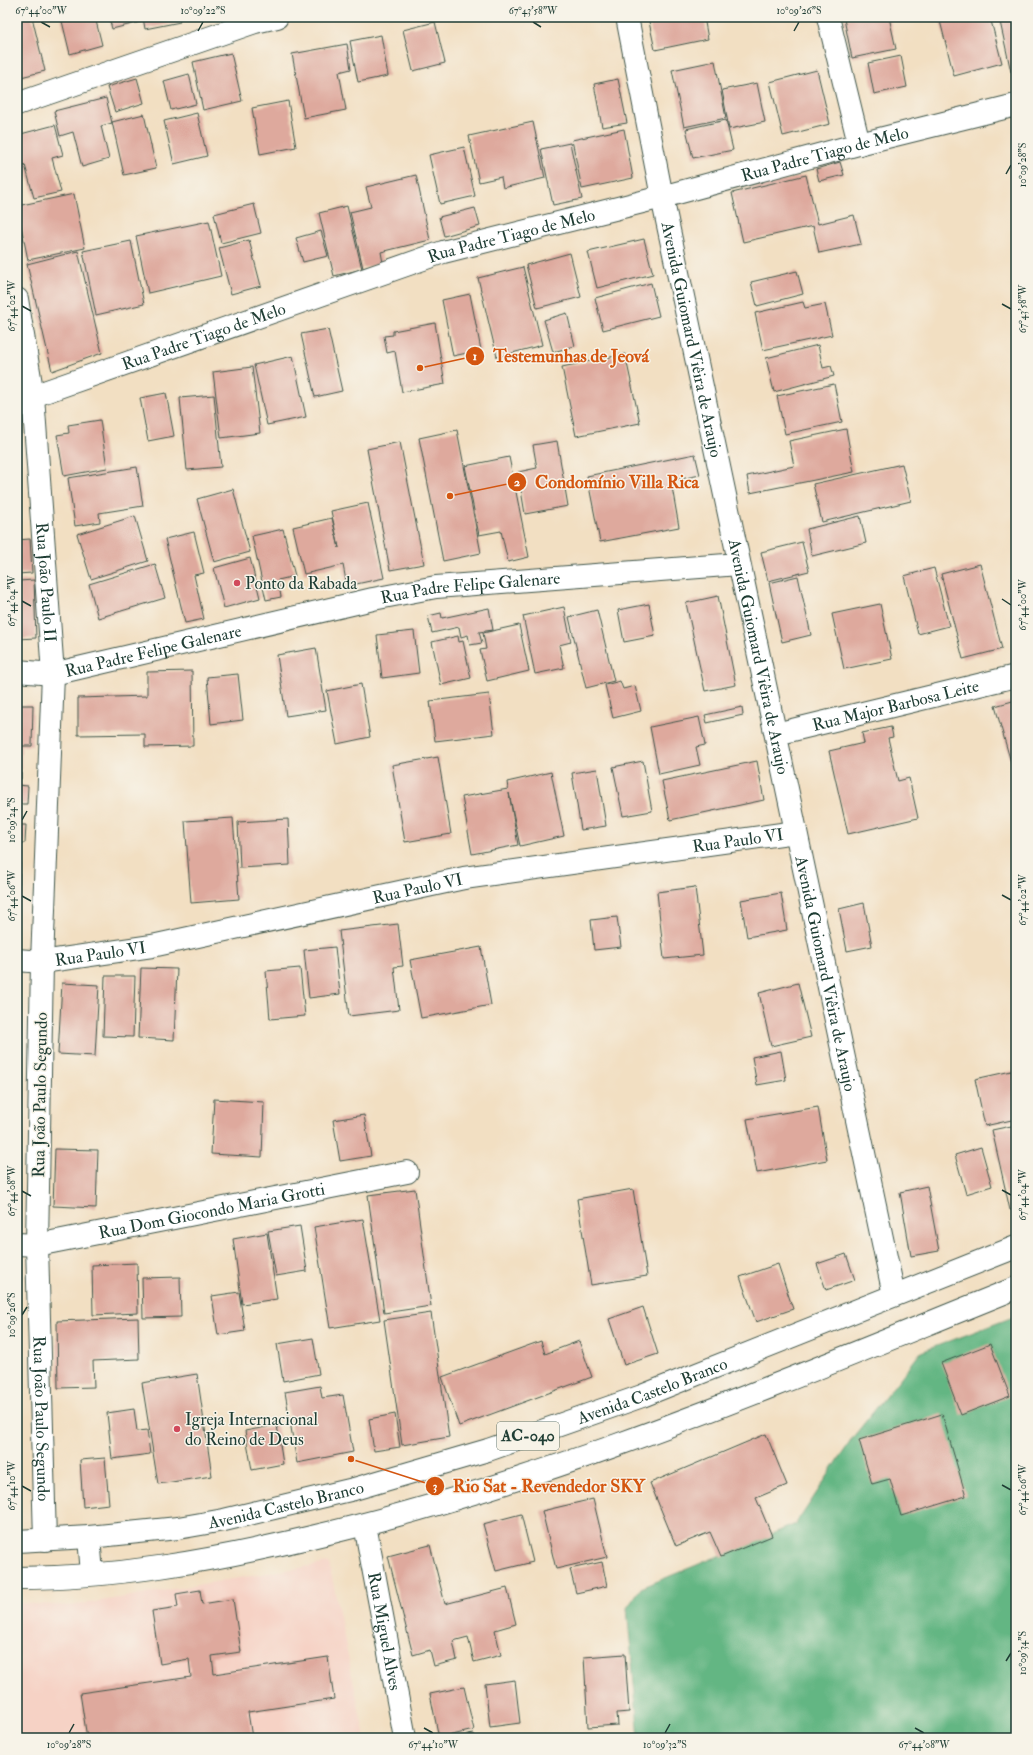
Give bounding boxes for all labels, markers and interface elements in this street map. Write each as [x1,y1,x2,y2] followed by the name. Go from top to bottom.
[15,5,67,17] text: 67°44'00"W
[180,5,226,17] text: 10°09'22"S
[509,5,558,17] text: 67°43'58"W
[776,5,822,17] text: 10°09'26"S
[739,122,911,186] street label: Rua Padre Tiago de Melo
[1017,143,1029,187] text: 10°09'28"S
[424,204,597,267] street label: Rua Padre Tiago de Melo
[657,219,727,459] street label: Avenida Guiomard Viêira de Araujo
[6,280,18,332] text: 67°44'02"W
[1017,284,1029,333] text: 67°43'58"W
[119,298,288,375] street label: Rua Padre Tiago de Melo
[465,341,657,371] callout: Testemunhas de Jeová
[492,345,649,368] text: Testemunhas de Jeová
[473,349,477,364] text: 1
[507,467,707,497] callout: Condomínio Villa Rica
[535,471,700,494] text: Condomínio Villa Rica
[514,475,520,490] text: 2
[32,522,61,643] street label: Rua João Paulo II
[724,536,794,776] street label: Avenida Guiomard Viêira de Araujo
[379,567,561,608] street label: Rua Padre Felipe Galenare
[245,573,358,594] place label: Ponto da Rabada
[6,574,18,627] text: 67°44'04"W
[232,578,242,588] marker: Ponto da Rabada
[1017,579,1029,631] text: 67°44'00"W
[63,620,244,681] street label: Rua Padre Felipe Galenare
[810,675,981,735] street label: Rua Major Barbosa Leite
[6,797,18,843] text: 10°09'24"S
[691,823,785,857] street label: Rua Paulo VI
[791,853,861,1093] street label: Avenida Guiomard Viêira de Araujo
[371,868,465,908] street label: Rua Paulo VI
[6,870,18,922] text: 67°44'06"W
[1017,874,1029,926] text: 67°44'02"W
[53,937,147,971] street label: Rua Paulo VI
[28,1012,53,1178] street label: Rua João Paulo Segundo
[6,1165,18,1216] text: 67°44'08"W
[1017,1168,1029,1221] text: 67°44'04"W
[97,1178,327,1243] street label: Rua Dom Giocondo Maria Grotti
[6,1292,18,1338] text: 10°09'26"S
[29,1336,54,1502] street label: Rua João Paulo Segundo
[573,1353,730,1429] street label: Avenida Castelo Branco
[185,1409,319,1450] place label: Igreja Internacional do Reino de Deus
[497,1422,559,1450] road number: AC-040
[172,1424,182,1434] marker: Igreja Internacional do Reino de Deus
[6,1460,18,1511] text: 67°44'10"W
[1017,1464,1029,1516] text: 67°44'06"W
[425,1471,654,1501] callout: Rio Sat - Revendedor SKY
[453,1475,646,1498] text: Rio Sat - Revendedor SKY
[206,1476,366,1533] street label: Avenida Castelo Branco
[433,1479,438,1494] text: 3
[364,1570,406,1692] street label: Rua Miguel Alves
[1017,1631,1029,1675] text: 10°09'34"S
[47,1739,91,1751] text: 10°09'28"S
[408,1739,459,1751] text: 67°44'10"W
[643,1739,687,1751] text: 10°09'32"S
[899,1739,950,1751] text: 67°44'08"W

